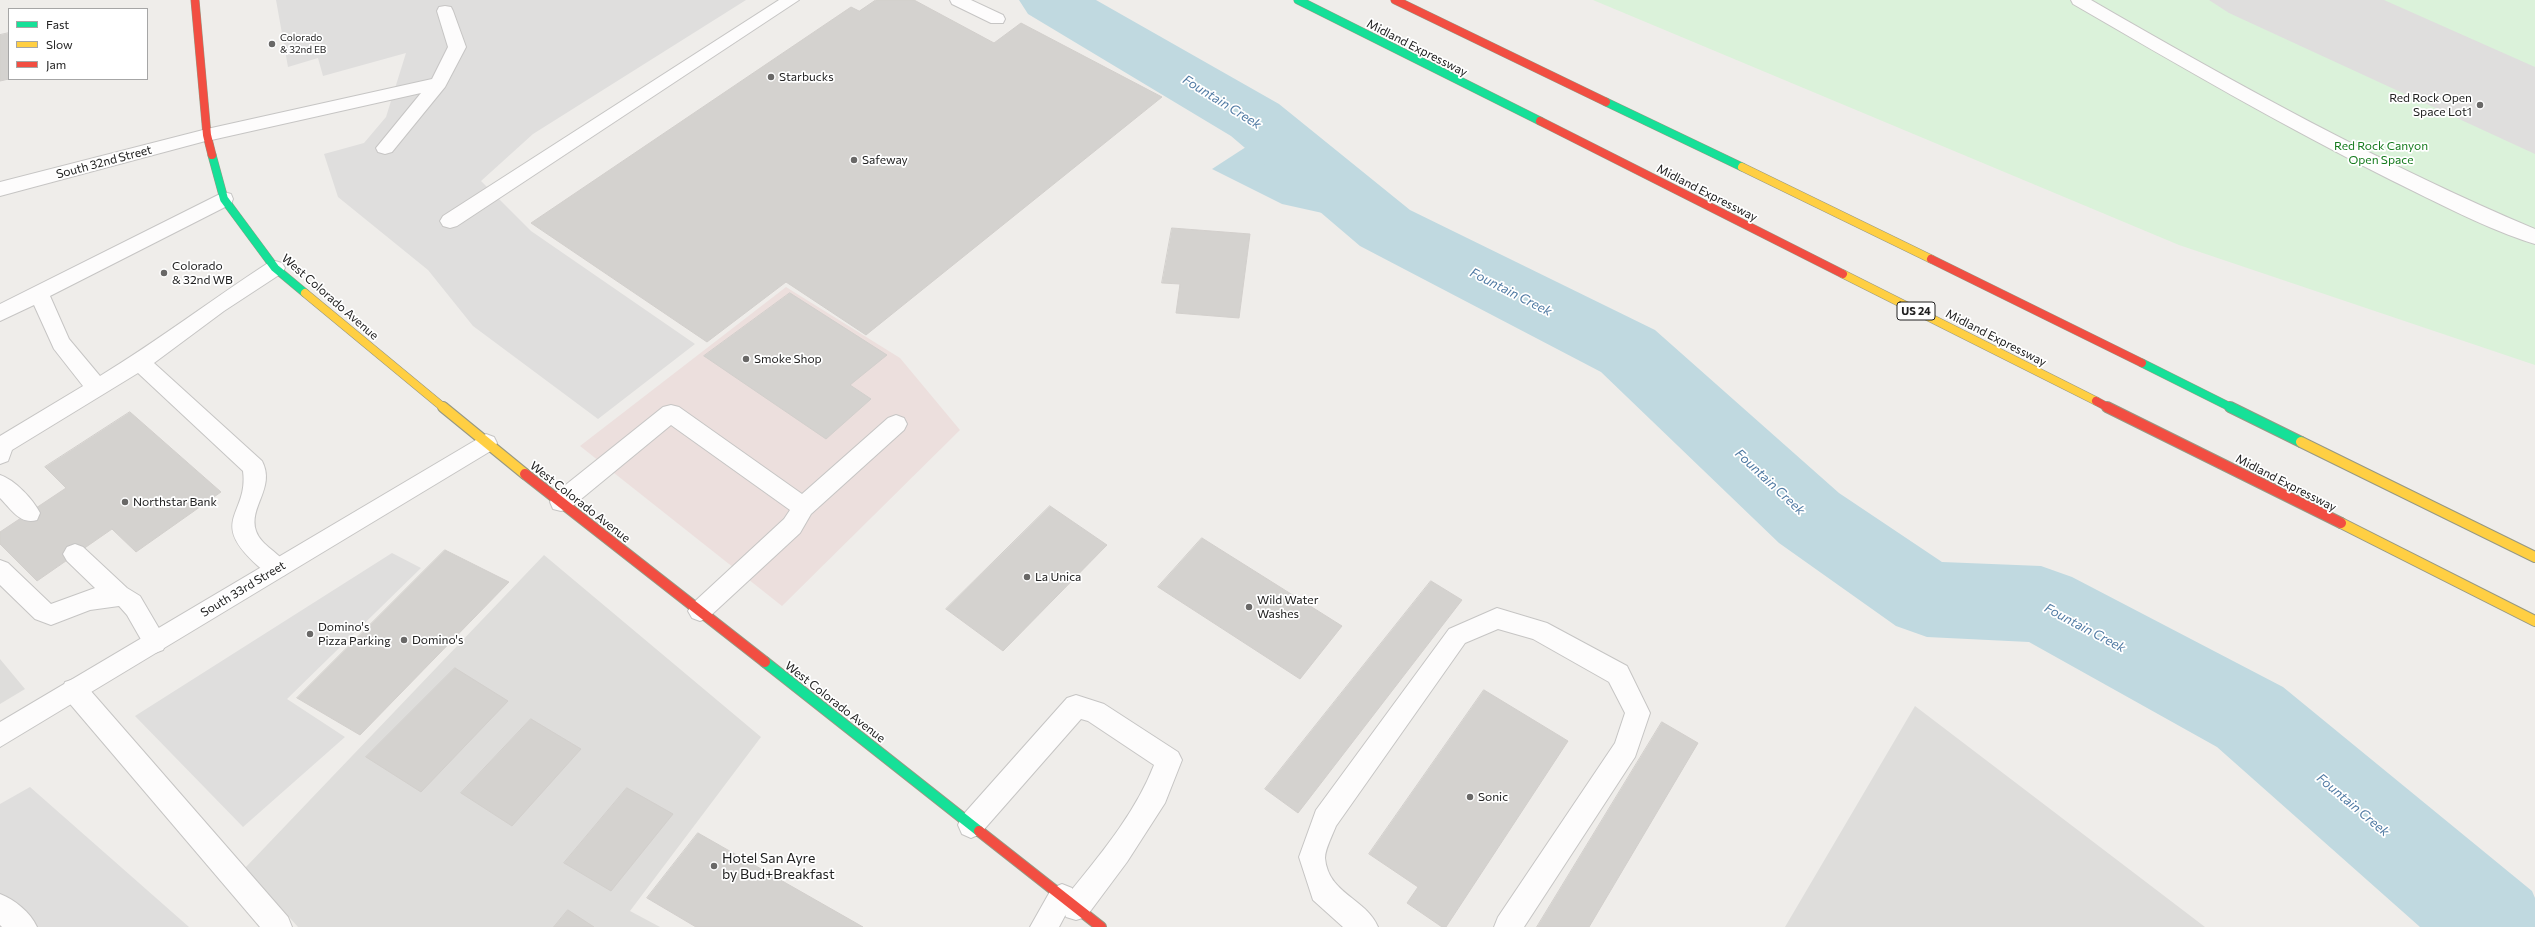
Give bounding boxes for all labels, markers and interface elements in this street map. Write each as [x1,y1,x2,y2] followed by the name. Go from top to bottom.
[8,8,148,80] legend
[1364,16,1470,80] street label: Midland Expressway
[46,17,69,31] text: Fast
[280,32,326,56] place label: Colorado & 32nd EB
[46,37,73,51] text: Slow
[267,39,277,49] marker: Colorado & 32nd EB
[46,57,66,71] text: Jam
[779,70,834,84] place label: Starbucks
[766,72,776,82] marker: Starbucks
[1180,72,1264,132] water label: Fountain Creek
[2389,91,2472,119] place label: Red Rock Open Space Lot1
[2475,100,2485,110] marker: Red Rock Open Space Lot1
[2334,139,2428,167] park label: Red Rock Canyon Open Space
[55,142,153,182] street label: South 32nd Street
[862,153,908,167] place label: Safeway
[849,155,859,165] marker: Safeway
[1654,161,1760,225] street label: Midland Expressway
[279,251,381,343] street label: West Colorado Avenue
[172,259,233,287] place label: Colorado & 32nd WB
[1468,265,1554,319] water label: Fountain Creek
[159,268,169,278] marker: Colorado & 32nd WB
[1897,302,1935,320] road number: US 24
[1943,306,2049,370] street label: Midland Expressway
[754,352,822,366] place label: Smoke Shop
[741,354,751,364] marker: Smoke Shop
[1732,446,1808,518] water label: Fountain Creek
[2233,451,2339,515] street label: Midland Expressway
[527,458,633,546] street label: West Colorado Avenue
[133,495,217,509] place label: Northstar Bank
[120,497,130,507] marker: Northstar Bank
[198,558,288,620] street label: South 33rd Street
[1035,570,1081,584] place label: La Unica
[1022,572,1032,582] marker: La Unica
[1257,593,1318,621] place label: Wild Water Washes
[2042,600,2128,656] water label: Fountain Creek
[1244,602,1254,612] marker: Wild Water Washes
[318,620,391,648] place label: Domino's Pizza Parking
[305,629,315,639] marker: Domino's Pizza Parking
[412,633,463,647] place label: Domino's
[399,635,409,645] marker: Domino's
[782,658,888,746] street label: West Colorado Avenue
[2314,770,2392,840] water label: Fountain Creek
[1478,790,1508,804] place label: Sonic
[1465,792,1475,802] marker: Sonic
[722,850,835,882] place label: Hotel San Ayre by Bud+Breakfast
[709,861,719,871] marker: Hotel San Ayre by Bud+Breakfast

